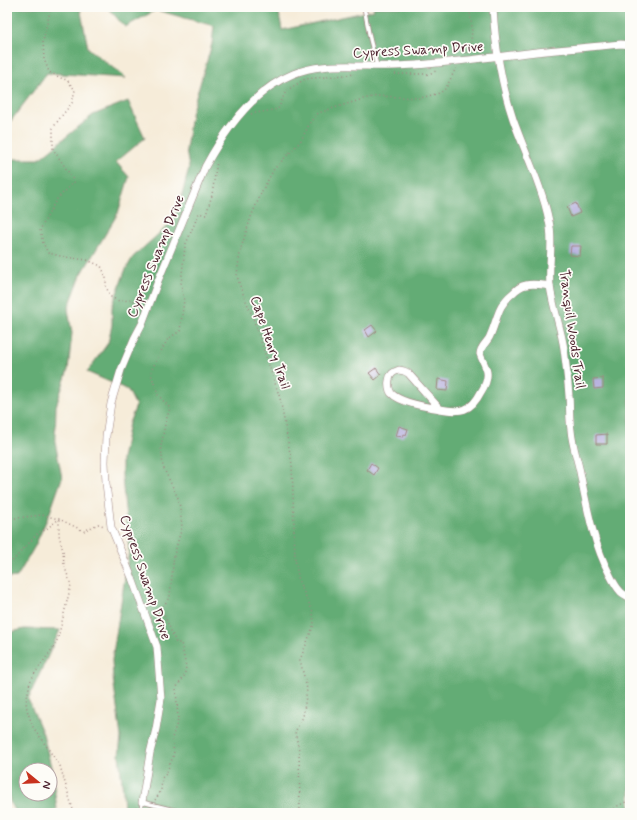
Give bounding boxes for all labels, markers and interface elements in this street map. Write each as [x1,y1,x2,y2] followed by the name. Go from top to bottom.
[352,38,484,62] street label: Cypress Swamp Drive
[123,192,189,320] street label: Cypress Swamp Drive
[555,269,589,390] street label: Tranquil Woods Trail
[246,293,294,391] street label: Cape Henry Trail
[115,513,175,642] street label: Cypress Swamp Drive
[18,762,58,802] north arrow
[39,779,54,790] text: N

